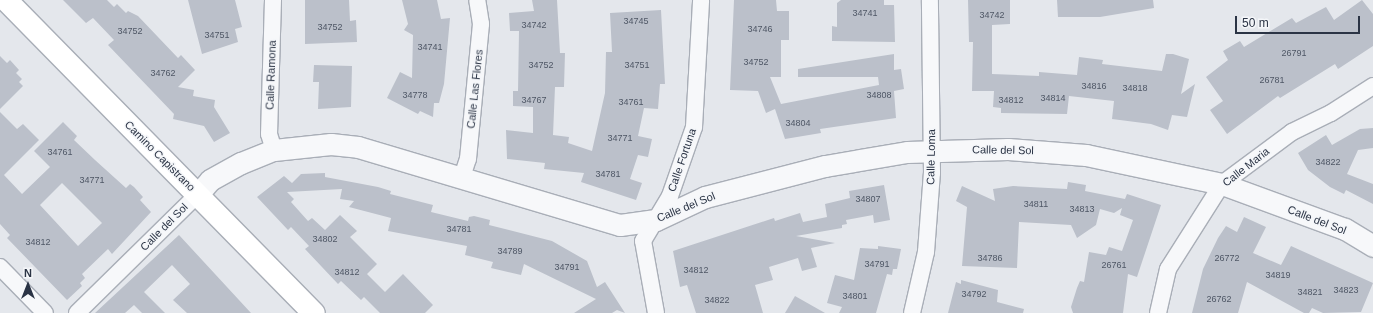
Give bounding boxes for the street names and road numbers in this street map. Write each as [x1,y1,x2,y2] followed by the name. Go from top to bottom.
[263,40,279,110] street label: Calle Ramona
[464,49,486,129] street label: Calle Las Flores
[122,118,198,194] street label: Camino Capistrano
[665,127,699,193] street label: Calle Fortuna
[924,129,938,185] street label: Calle Loma
[972,143,1034,157] street label: Calle del Sol
[1220,145,1272,189] street label: Calle Maria
[655,189,717,225] street label: Calle del Sol
[137,200,191,254] street label: Calle del Sol
[1286,203,1348,237] street label: Calle del Sol

